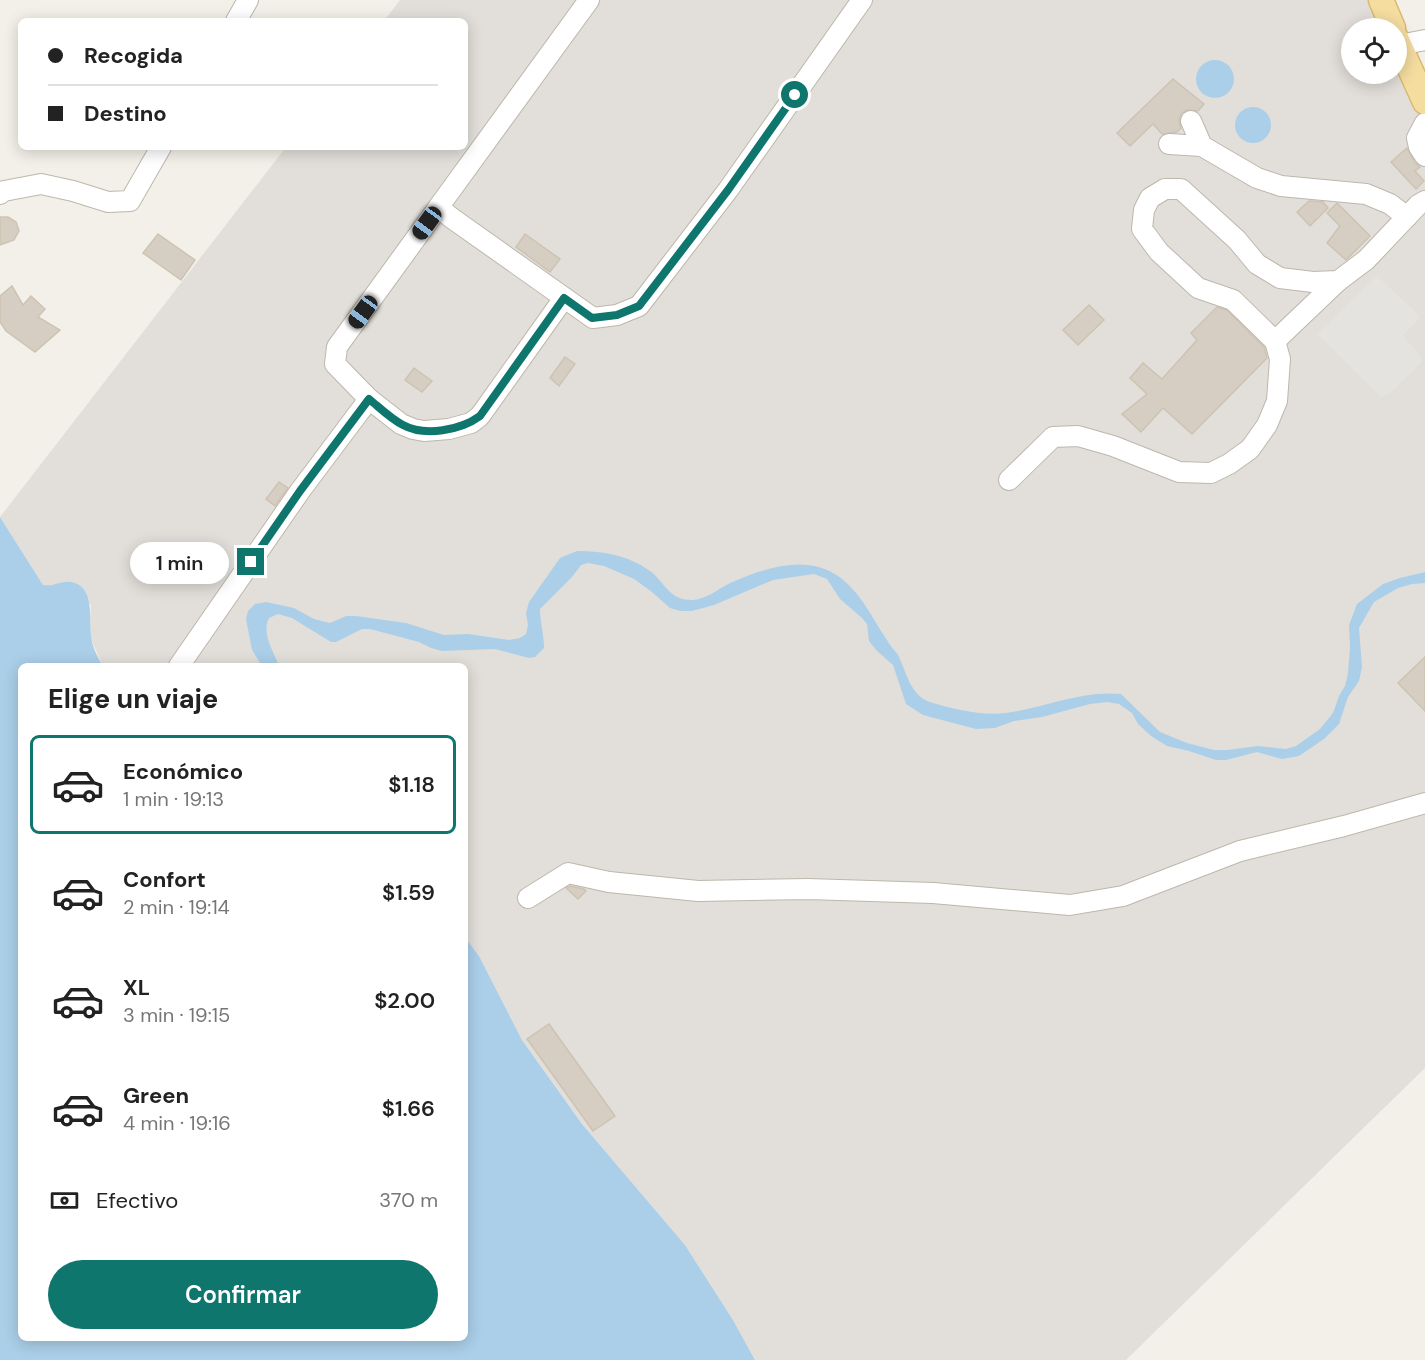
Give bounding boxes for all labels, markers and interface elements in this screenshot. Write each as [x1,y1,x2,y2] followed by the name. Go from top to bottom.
[1341,18,1407,84] map controls
[1341,18,1407,84] button: locate
[84,41,183,70] text: Recogida
[781,81,808,108] route start
[84,99,167,128] text: Destino
[409,203,445,243] car
[345,292,381,332] car
[131,541,230,583] callout: 1 min
[237,548,264,575] route end
[156,550,203,576] text: 1 min
[48,681,218,716] text: Elige un viaje
[123,757,243,786] text: Económico
[51,758,105,812] icon: car
[388,770,435,799] text: $1.18
[123,786,224,812] text: 1 min · 19:13
[123,865,206,894] text: Confort
[51,866,105,920] icon: car
[382,878,435,907] text: $1.59
[123,894,230,920] text: 2 min · 19:14
[123,973,150,1002] text: XL
[51,974,105,1028] icon: car
[374,986,435,1015] text: $2.00
[123,1002,230,1028] text: 3 min · 19:15
[123,1081,189,1110] text: Green
[51,1082,105,1136] icon: car
[382,1094,435,1123] text: $1.66
[123,1110,231,1136] text: 4 min · 19:16
[48,1184,81,1217] icon: cash
[96,1186,178,1215] text: Efectivo
[379,1187,438,1213] text: 370 m
[48,1260,438,1329] button: Confirmar

